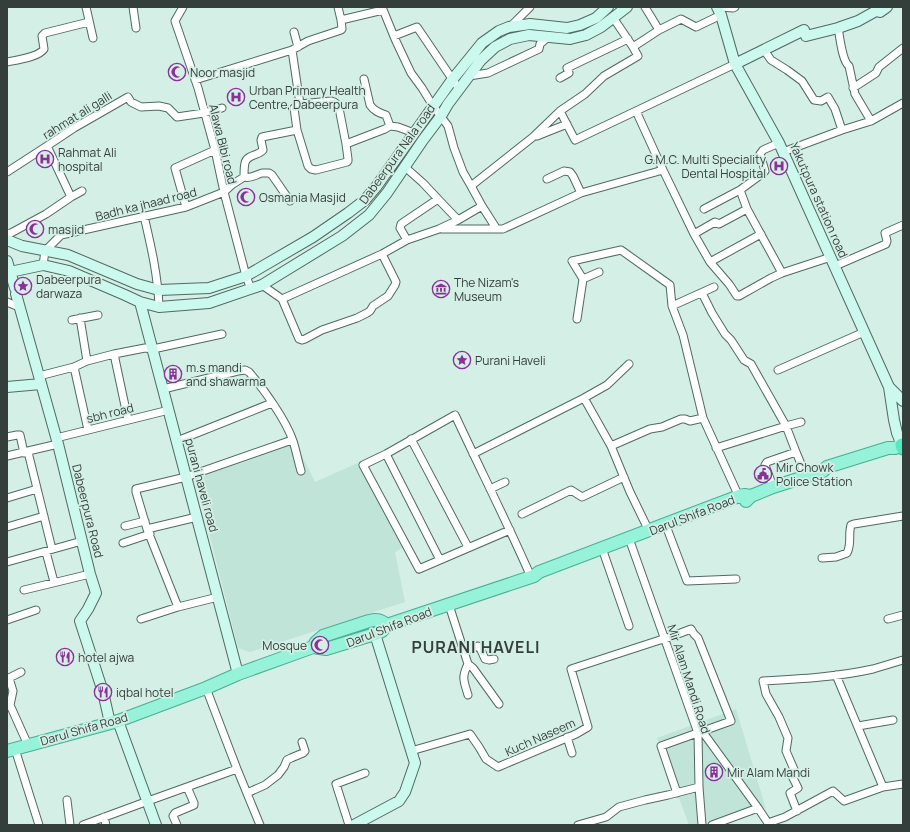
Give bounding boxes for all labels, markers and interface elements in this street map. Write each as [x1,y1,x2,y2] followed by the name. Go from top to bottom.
[167,62,187,82] mosque icon: Noor masjid
[190,64,255,81] place label: Noor masjid
[249,82,366,113] place label: Urban Primary Health Centre, Dabeerpura
[39,87,115,143] street label: rahmat ali galli
[226,87,246,107] hospital icon: Urban Primary Health Centre, Dabeerpura
[355,101,439,207] street label: Dabeerpura Nala road
[205,102,241,186] street label: Alawa Bibi road
[786,140,852,260] street label: Yakutpura station road
[58,144,117,175] place label: Rahmat Ali hospital
[35,149,55,169] hospital icon: Rahmat Ali hospital
[645,151,767,182] place label: G.M.C. Multi Speciality Dental Hospital
[769,156,789,176] hospital icon: G.M.C. Multi Speciality Dental Hospital
[94,183,198,225] street label: Badh ka jhaad road
[236,187,256,207] mosque icon: Osmania Masjid
[259,189,346,206] place label: Osmania Masjid
[25,219,45,239] mosque icon: masjid
[48,221,84,238] place label: masjid
[36,271,101,302] place label: Dabeerpura darwaza
[454,274,519,305] place label: The Nizam's Museum
[13,276,33,296] place icon: Dabeerpura darwaza
[431,279,451,299] museum icon: The Nizam's Museum
[452,350,472,370] place icon: Purani Haveli
[475,352,546,369] place label: Purani Haveli
[186,359,266,390] place label: m.s mandi and shawarma
[163,364,183,384] building icon: m.s mandi and shawarma
[85,399,135,427] street label: sbh road
[181,436,223,534] street label: purani haveli road
[776,459,853,490] place label: Mir Chowk Police Station
[68,462,108,560] street label: Dabeerpura Road
[753,464,773,484] public building icon: Mir Chowk Police Station
[647,491,737,539] street label: Darul Shifa Road
[344,603,434,651] street label: Darul Shifa Road
[663,622,715,736] street label: Mir Alam Mandi Road
[310,635,330,655] mosque icon: Mosque
[412,636,540,658] district label: PURANI HAVELI
[262,637,307,654] place label: Mosque
[55,647,75,667] restaurant icon: hotel ajwa
[78,649,134,666] place label: hotel ajwa
[93,682,113,702] restaurant icon: iqbal hotel
[116,684,174,701] place label: iqbal hotel
[38,708,130,750] street label: Darul Shifa Road
[502,714,578,760] street label: Kuch Naseem
[704,762,724,782] building icon: Mir Alam Mandi
[727,764,810,781] place label: Mir Alam Mandi

